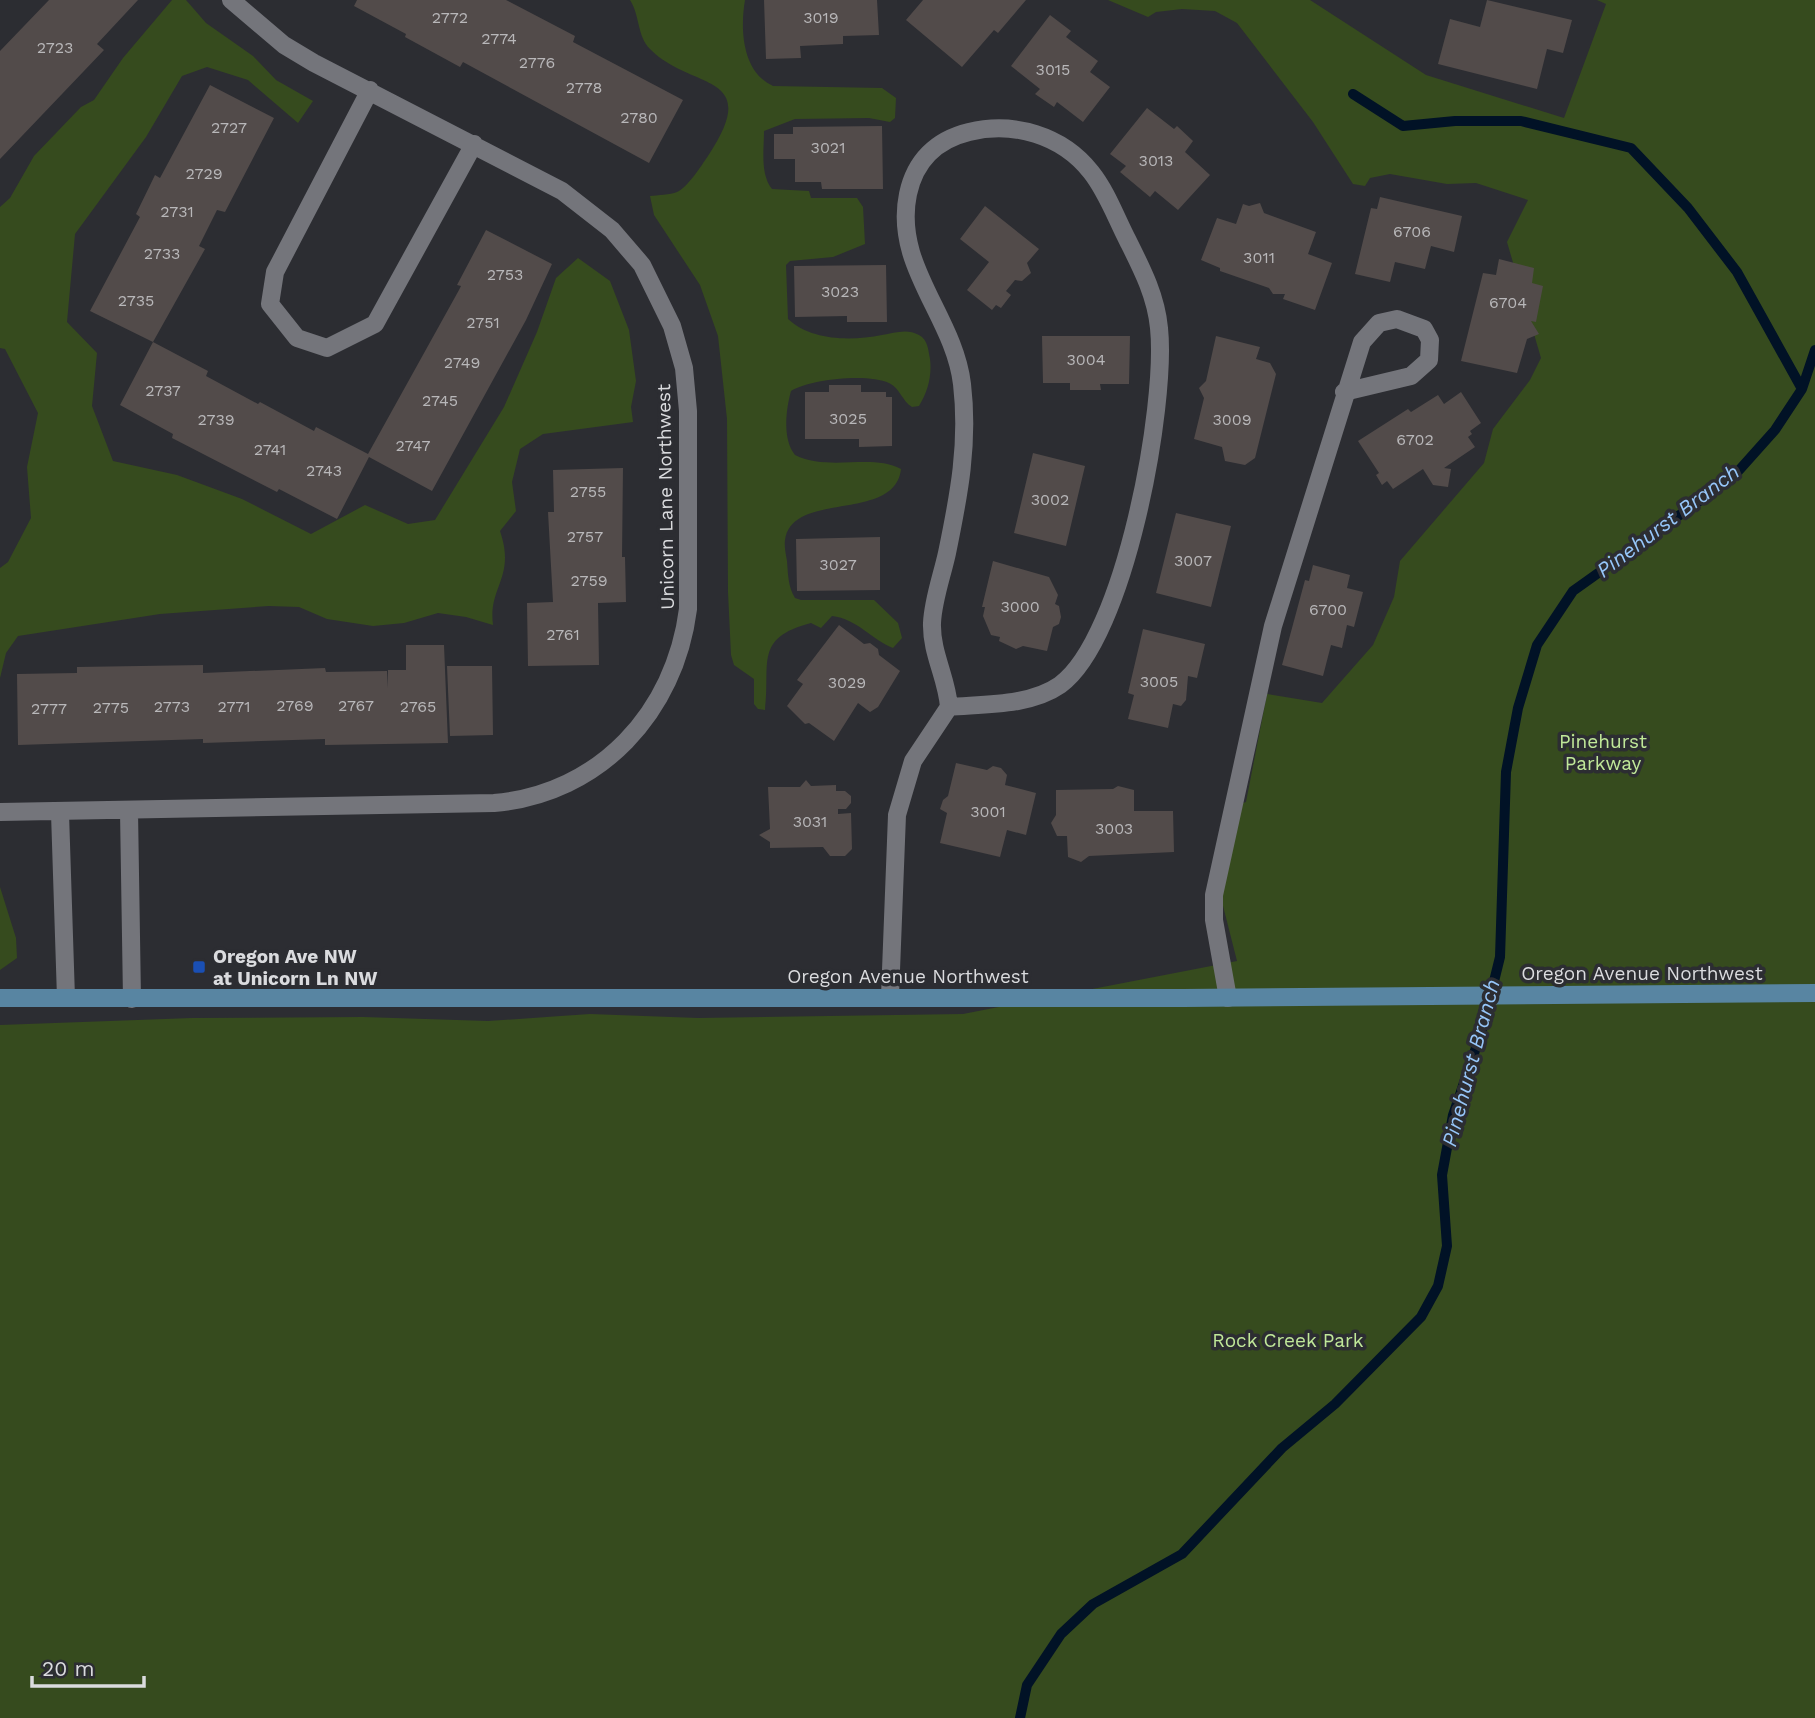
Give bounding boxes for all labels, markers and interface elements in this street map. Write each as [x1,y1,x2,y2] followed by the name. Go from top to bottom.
[432,8,468,27] house number: 2772
[803,8,839,27] house number: 3019
[481,29,517,48] house number: 2774
[37,38,73,57] house number: 2723
[519,53,555,72] house number: 2776
[1036,60,1070,79] house number: 3015
[566,78,602,97] house number: 2778
[620,108,658,127] house number: 2780
[211,118,247,137] house number: 2727
[811,138,845,157] house number: 3021
[1139,151,1173,170] house number: 3013
[185,164,223,183] house number: 2729
[160,202,194,221] house number: 2731
[1393,222,1431,241] house number: 6706
[144,244,180,263] house number: 2733
[1243,248,1275,267] house number: 3011
[487,265,523,284] house number: 2753
[821,282,859,301] house number: 3023
[118,291,154,310] house number: 2735
[1489,293,1527,312] house number: 6704
[466,313,500,332] house number: 2751
[1066,350,1106,369] house number: 3004
[444,353,480,372] house number: 2749
[145,381,181,400] house number: 2737
[652,384,679,610] street label: Unicorn Lane Northwest
[422,391,458,410] house number: 2745
[829,409,867,428] house number: 3025
[197,410,235,429] house number: 2739
[1212,410,1252,429] house number: 3009
[1396,430,1434,449] house number: 6702
[396,436,430,455] house number: 2747
[254,440,286,459] house number: 2741
[1591,459,1744,582] water label: Pinehurst Branch
[306,461,342,480] house number: 2743
[570,482,606,501] house number: 2755
[1031,490,1069,509] house number: 3002
[567,527,603,546] house number: 2757
[1174,551,1212,570] house number: 3007
[819,555,857,574] house number: 3027
[570,571,608,590] house number: 2759
[1000,597,1040,616] house number: 3000
[1309,600,1347,619] house number: 6700
[546,625,580,644] house number: 2761
[1140,672,1178,691] house number: 3005
[828,673,866,692] house number: 3029
[276,696,314,715] house number: 2769
[338,696,374,715] house number: 2767
[154,697,190,716] house number: 2773
[217,697,251,716] house number: 2771
[400,697,436,716] house number: 2765
[93,698,129,717] house number: 2775
[31,699,67,718] house number: 2777
[1559,730,1647,775] park label: Pinehurst Parkway
[970,802,1006,821] house number: 3001
[793,812,827,831] house number: 3031
[1095,819,1133,838] house number: 3003
[213,945,377,990] place label: Oregon Ave NW at Unicorn Ln NW
[191,959,207,975] marker: Oregon Ave NW at Unicorn Ln NW
[1521,962,1763,985] street label: Oregon Avenue Northwest
[787,965,1029,988] street label: Oregon Avenue Northwest
[1436,976,1505,1149] water label: Pinehurst Branch
[1212,1329,1364,1352] park label: Rock Creek Park
[32,1644,144,1688] scale bar
[42,1656,94,1681] text: 20 m

